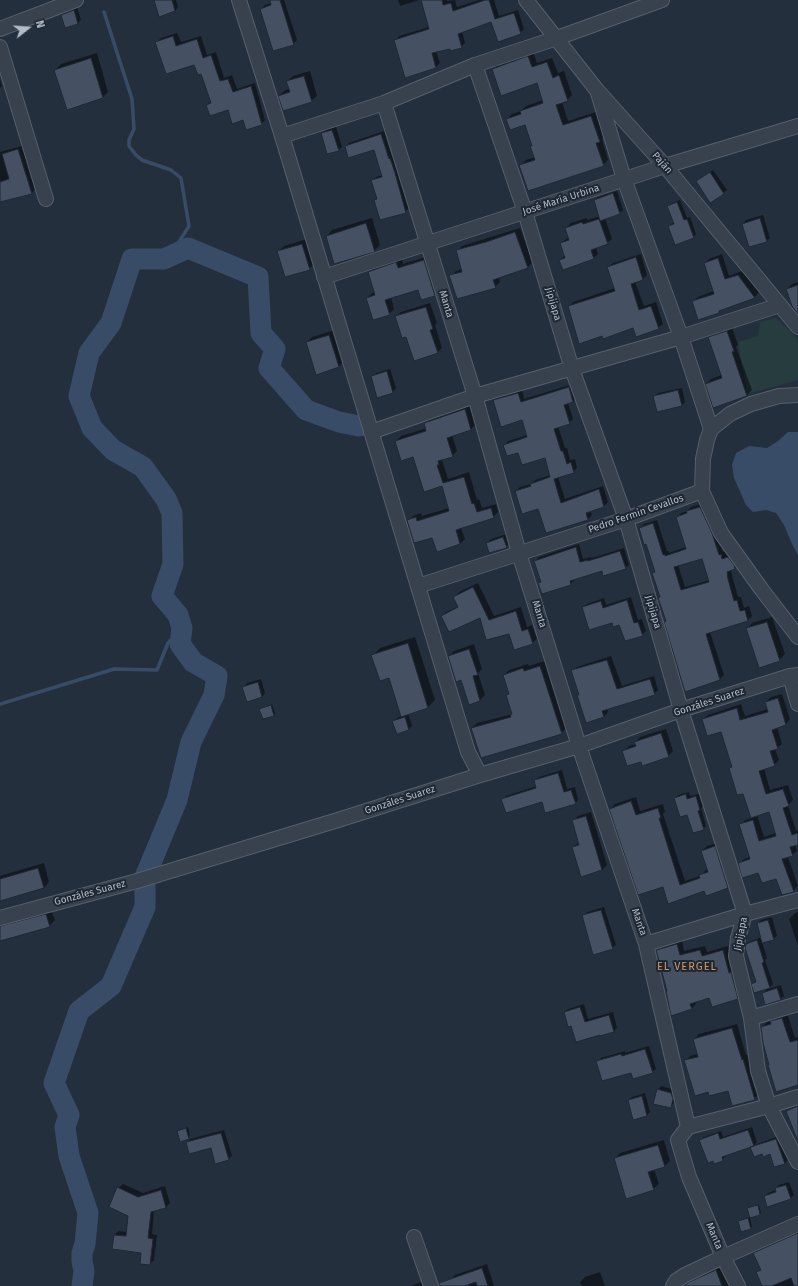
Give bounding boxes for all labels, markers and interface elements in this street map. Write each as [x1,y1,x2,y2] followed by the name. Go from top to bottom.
[8,8,48,48] north arrow
[33,19,47,30] text: N
[649,150,675,176] street label: Paján
[521,182,601,218] street label: José María Urbina
[543,286,563,322] street label: Jipijapa
[436,289,456,319] street label: Manta
[587,492,685,536] street label: Pedro Fermin Cevallos
[643,594,663,630] street label: Jipijapa
[529,599,549,629] street label: Manta
[672,685,746,719] street label: Gonzáles Suarez
[363,783,437,817] street label: Gonzáles Suarez
[53,878,127,908] street label: Gonzáles Suarez
[629,907,649,937] street label: Manta
[732,916,750,952] street label: Jipijapa
[657,960,717,974] district label: EL VERGEL
[703,1221,725,1251] street label: Manta

